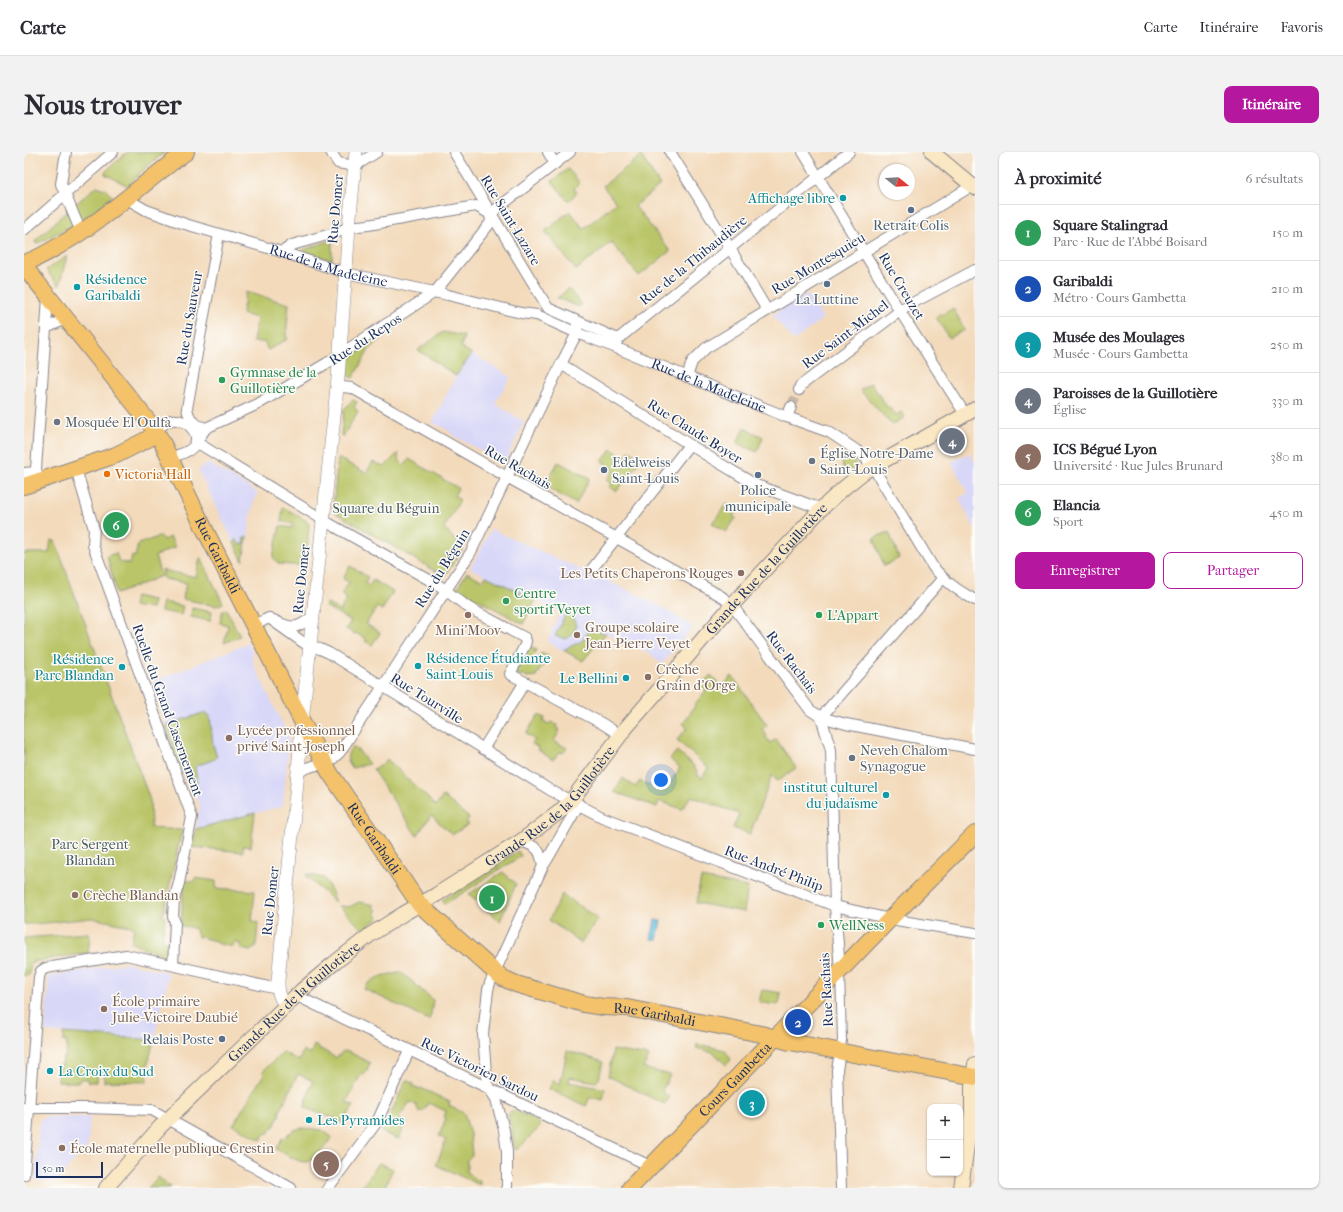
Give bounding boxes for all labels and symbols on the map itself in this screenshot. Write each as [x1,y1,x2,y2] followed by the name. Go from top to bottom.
[879,164,915,200] north arrow
[477,172,544,269] street label: Rue Saint-Lazare
[324,173,347,245] street label: Rue Domer
[747,190,835,207] place label: Affichage libre
[838,193,848,203] marker: Affichage libre
[906,205,916,215] marker: Retrait Colis
[636,212,750,309] street label: Rue de la Thibaudière
[873,217,949,234] place label: Retrait Colis
[768,229,868,298] street label: Rue Montesquieu
[267,241,389,291] street label: Rue de la Madeleine
[875,249,928,323] street label: Rue Creuzet
[173,270,206,366] street label: Rue du Sauveur
[85,271,147,304] place label: Résidence Garibaldi
[822,279,832,289] marker: La Luttine
[72,282,82,292] marker: Résidence Garibaldi
[795,291,859,308] place label: La Luttine
[799,296,892,372] street label: Rue Saint-Michel
[326,310,405,369] street label: Rue du Repos
[649,355,769,417] street label: Rue de la Madeleine
[230,364,317,397] place label: Gymnase de la Guillotière
[217,375,227,385] marker: Gymnase de la Guillotière
[644,395,745,467] street label: Rue Claude Boyer
[65,414,172,431] place label: Mosquée El Oulfa
[52,417,62,427] marker: Mosquée El Oulfa
[939,426,965,456] pin: 4
[481,441,554,493] street label: Rue Rachais
[820,444,934,478] place label: Église Notre-Dame Saint-Louis
[612,454,679,487] place label: Edelweiss Saint-Louis
[807,456,817,466] marker: Église Notre-Dame Saint-Louis
[599,465,609,475] marker: Edelweiss Saint-Louis
[114,466,191,483] place label: Victoria Hall
[102,469,112,479] marker: Victoria Hall
[753,470,763,480] marker: Police municipale
[725,482,791,515] place label: Police municipale
[702,499,831,638] street label: Grande Rue de la Guillotière
[332,500,440,517] park label: Square du Béguin
[103,510,129,540] pin: 6
[191,514,244,596] street label: Rue Garibaldi
[411,526,474,611] street label: Rue du Béguin
[289,543,314,615] street label: Rue Domer
[560,565,733,582] place label: Les Petits Chaperons Rouges
[736,568,746,578] marker: Les Petits Chaperons Rouges
[514,585,591,618] place label: Centre sportif Veyet
[501,596,511,606] marker: Centre sportif Veyet
[827,607,879,624] place label: L'Appart
[463,610,473,620] marker: Mini’Moov
[814,610,824,620] marker: L'Appart
[584,619,690,652] place label: Groupe scolaire Jean-Pierre Veyet
[128,622,207,799] street label: Ruelle du Grand Casernement
[435,622,502,639] place label: Mini’Moov
[762,628,821,697] street label: Rue Rachais
[572,630,582,640] marker: Groupe scolaire Jean-Pierre Veyet
[426,649,550,683] place label: Résidence Étudiante Saint-Louis
[34,651,114,684] place label: Résidence Parc Blandan
[413,661,423,671] marker: Résidence Étudiante Saint-Louis
[656,661,736,694] place label: Crèche Grain d’Orge
[117,662,127,672] marker: Résidence Parc Blandan
[387,669,466,728] street label: Rue Tourville
[559,670,618,687] place label: Le Bellini
[643,672,653,682] marker: Crèche Grain d’Orge
[621,673,631,683] marker: Le Bellini
[236,722,356,755] place label: Lycée professionnel privé Saint-Joseph
[224,733,234,743] marker: Lycée professionnel privé Saint-Joseph
[860,742,948,775] place label: Neveh Chalom Synagogue
[482,743,618,871] street label: Grande Rue de la Guillotière
[847,753,857,763] marker: Neveh Chalom Synagogue
[651,770,671,790] your location
[783,779,878,812] place label: institut culturel du judaïsme
[881,790,891,800] marker: institut culturel du judaïsme
[343,799,405,878] street label: Rue Garibaldi
[51,836,129,869] park label: Parc Sergent Blandan
[722,842,826,895] street label: Rue André Philip
[258,865,283,937] street label: Rue Domer
[479,883,505,913] pin: 1
[83,887,179,904] place label: Crèche Blandan
[70,890,80,900] marker: Crèche Blandan
[828,917,884,934] place label: WellNess
[816,920,826,930] marker: WellNess
[225,938,364,1066] street label: Grande Rue de la Guillotière
[816,952,837,1028] street label: Rue Rachais
[111,992,238,1026] place label: École primaire Julie-Victoire Daubié
[613,999,697,1030] street label: Rue Garibaldi
[99,1004,109,1014] marker: École primaire Julie-Victoire Daubié
[785,1007,811,1037] pin: 2
[142,1031,214,1048] place label: Relais Poste
[217,1034,227,1044] marker: Relais Poste
[418,1034,542,1105] street label: Rue Victorien Sardou
[695,1039,776,1121] street label: Cours Gambetta
[58,1063,154,1080] place label: La Croix du Sud
[45,1066,55,1076] marker: La Croix du Sud
[739,1088,765,1118] pin: 3
[317,1112,404,1129] place label: Les Pyramides
[304,1115,314,1125] marker: Les Pyramides
[70,1139,274,1157] place label: École maternelle publique Crestin
[57,1143,67,1153] marker: École maternelle publique Crestin
[313,1149,339,1179] pin: 5
[36,1160,103,1179] scale bar

